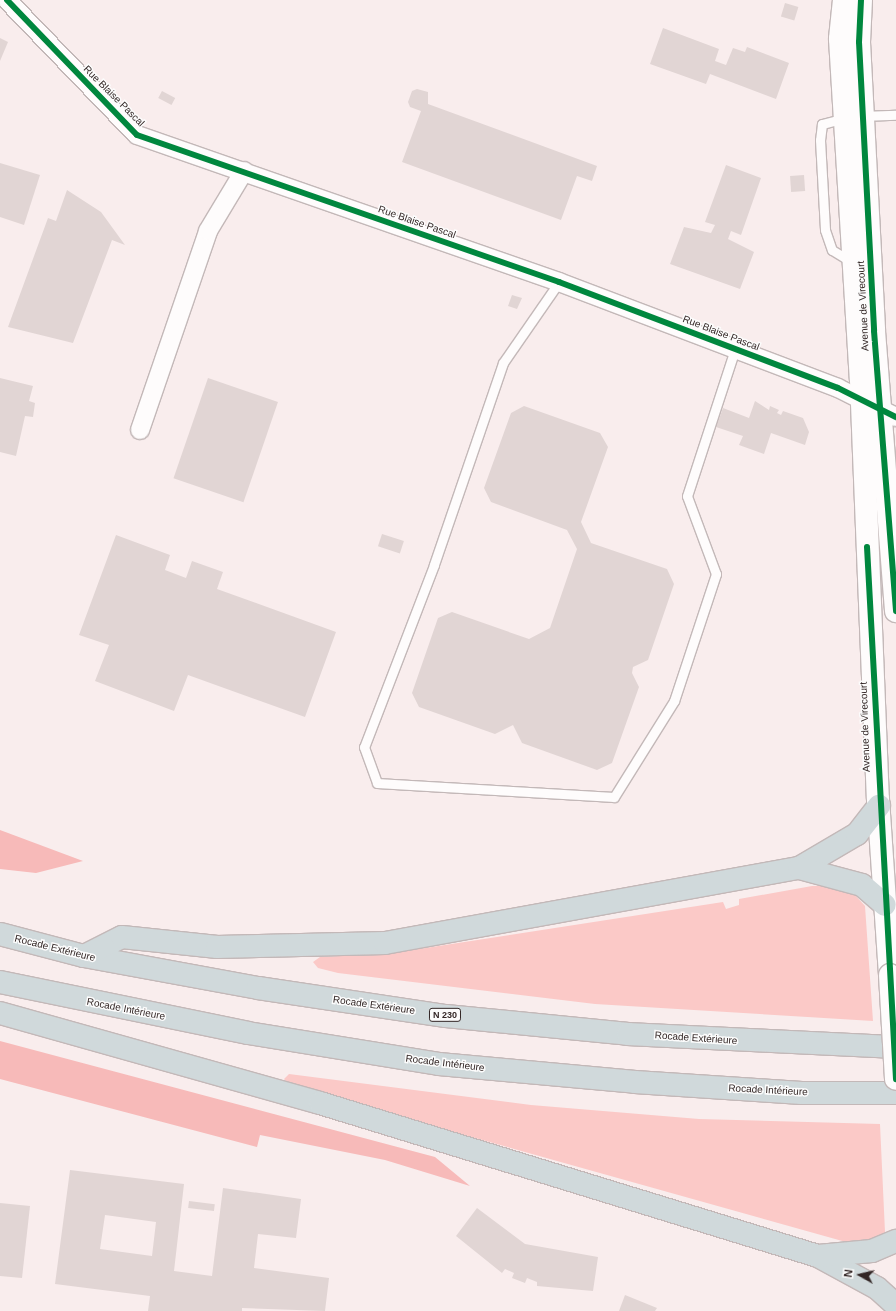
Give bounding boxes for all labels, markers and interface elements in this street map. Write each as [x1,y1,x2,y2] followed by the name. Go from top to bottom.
[81,63,147,129] street label: Rue Blaise Pascal
[377,203,457,241] street label: Rue Blaise Pascal
[855,261,871,351] street label: Avenue de Virecourt
[681,313,761,353] street label: Rue Blaise Pascal
[857,682,873,772] street label: Avenue de Virecourt
[13,932,97,964] street label: Rocade Extérieure
[332,993,416,1017] street label: Rocade Extérieure
[86,996,166,1022] street label: Rocade Intérieure
[428,1008,462,1022] road number: N 230
[654,1029,738,1047] street label: Rocade Extérieure
[405,1052,485,1074] street label: Rocade Intérieure
[728,1082,808,1098] street label: Rocade Intérieure
[840,1255,880,1295] north arrow
[842,1269,855,1278] text: N

